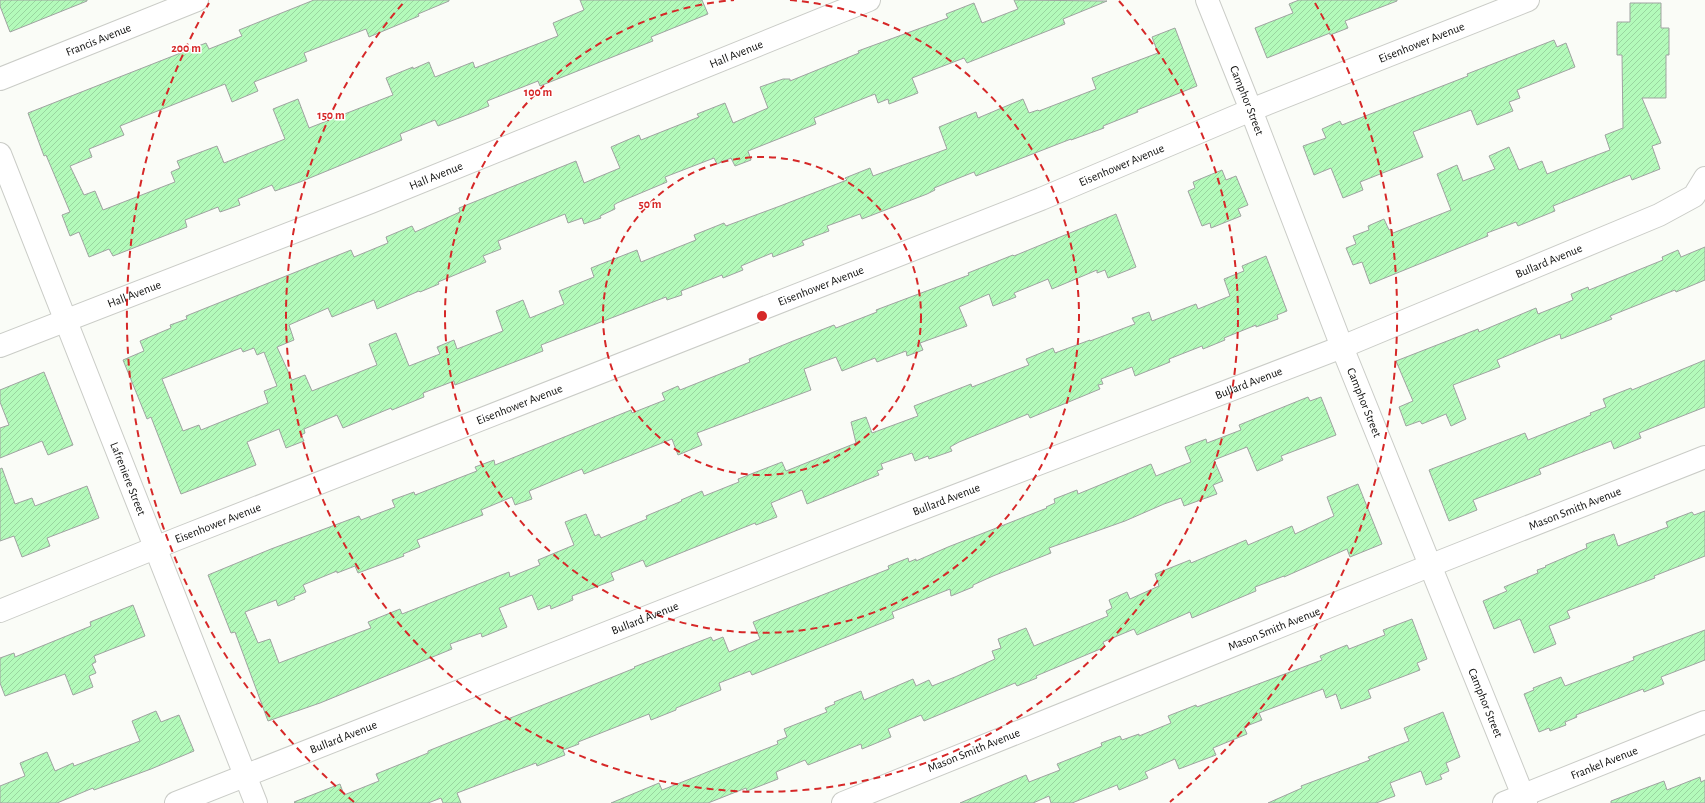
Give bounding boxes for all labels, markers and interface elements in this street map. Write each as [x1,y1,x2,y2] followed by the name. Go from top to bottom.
[1377,20,1466,65] street label: Eisenhower Avenue
[64,21,133,58] street label: Francis Avenue
[708,38,765,70] street label: Hall Avenue
[171,42,201,54] text: 200 m
[1228,64,1266,137] street label: Camphor Street
[524,86,552,98] text: 100 m
[317,109,345,121] text: 150 m
[1077,142,1166,188] street label: Eisenhower Avenue
[407,160,464,192] street label: Hall Avenue
[639,198,662,210] text: 50 m
[1514,242,1584,280] street label: Bullard Avenue
[776,263,866,308] street label: Eisenhower Avenue
[106,278,163,310] street label: Hall Avenue
[755,309,769,323] centre of rings
[1213,365,1284,401] street label: Bullard Avenue
[1345,366,1384,439] street label: Camphor Street
[475,382,564,427] street label: Eisenhower Avenue
[108,440,148,517] street label: Lafreniere Street
[911,481,982,518] street label: Bullard Avenue
[1527,485,1623,532] street label: Mason Smith Avenue
[173,501,263,545] street label: Eisenhower Avenue
[610,599,680,637] street label: Bullard Avenue
[1226,605,1322,653] street label: Mason Smith Avenue
[1466,666,1505,739] street label: Camphor Street
[308,718,379,756] street label: Bullard Avenue
[926,726,1022,774] street label: Mason Smith Avenue
[1569,744,1639,781] street label: Frankel Avenue

